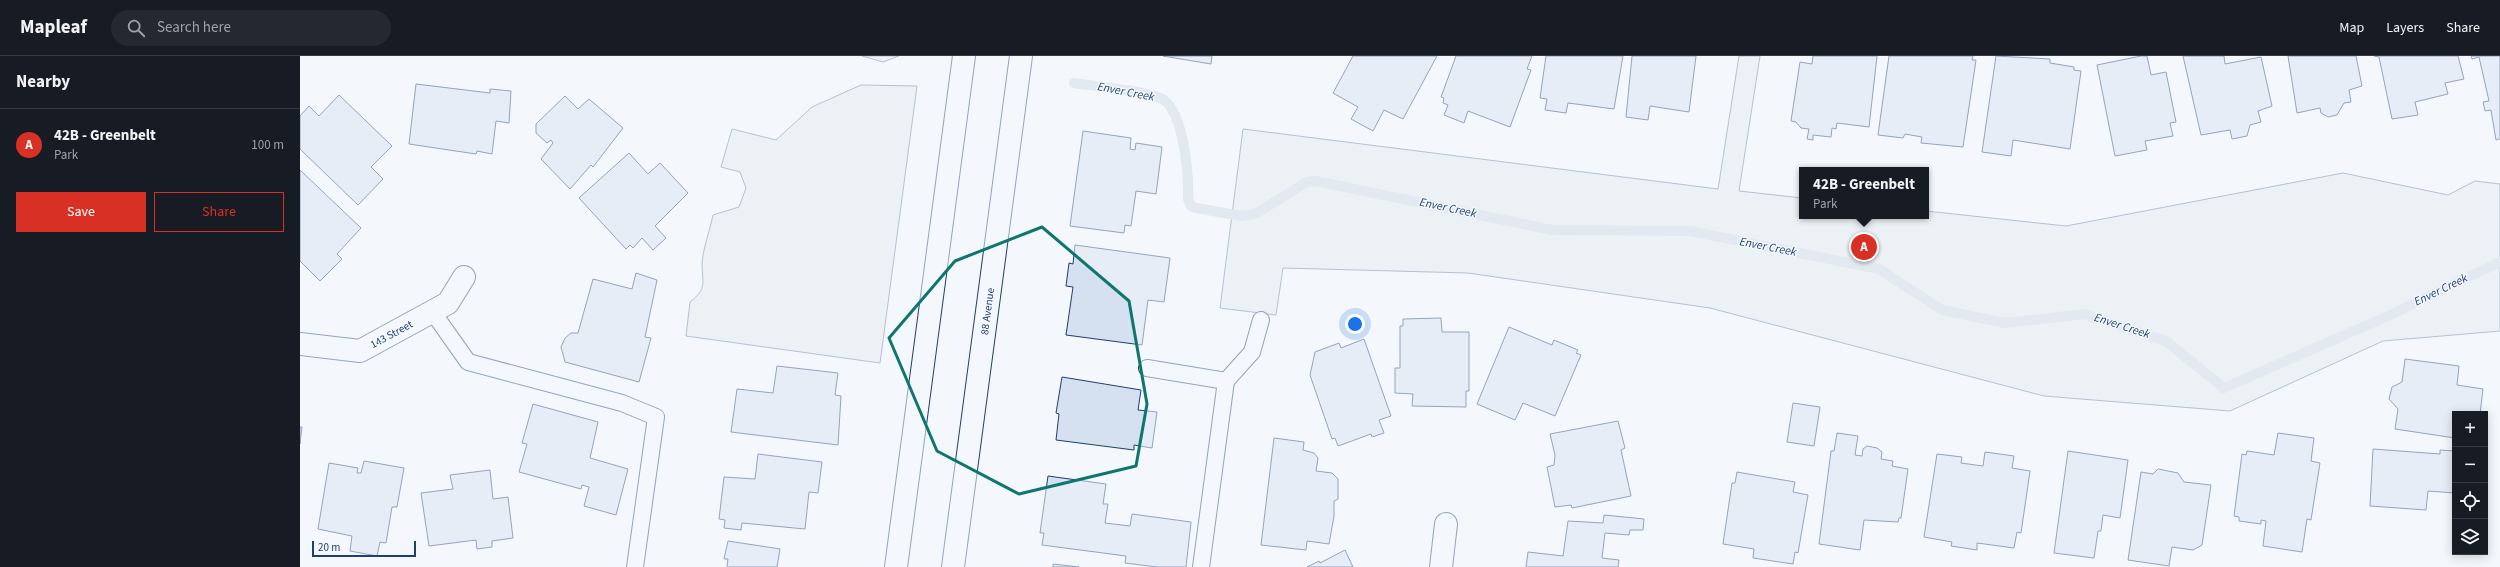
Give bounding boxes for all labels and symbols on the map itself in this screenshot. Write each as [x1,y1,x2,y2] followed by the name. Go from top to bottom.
[1096,78,1156,106] water label: Enver Creek
[1418,194,1478,222] water label: Enver Creek
[1851,232,1877,262] pin: A
[1738,233,1798,261] water label: Enver Creek
[2411,270,2471,310] water label: Enver Creek
[976,286,998,336] street label: 88 Avenue
[2092,309,2152,343] water label: Enver Creek
[1345,314,1365,334] your location
[367,316,415,352] street label: 143 Street
[312,539,416,558] scale bar

